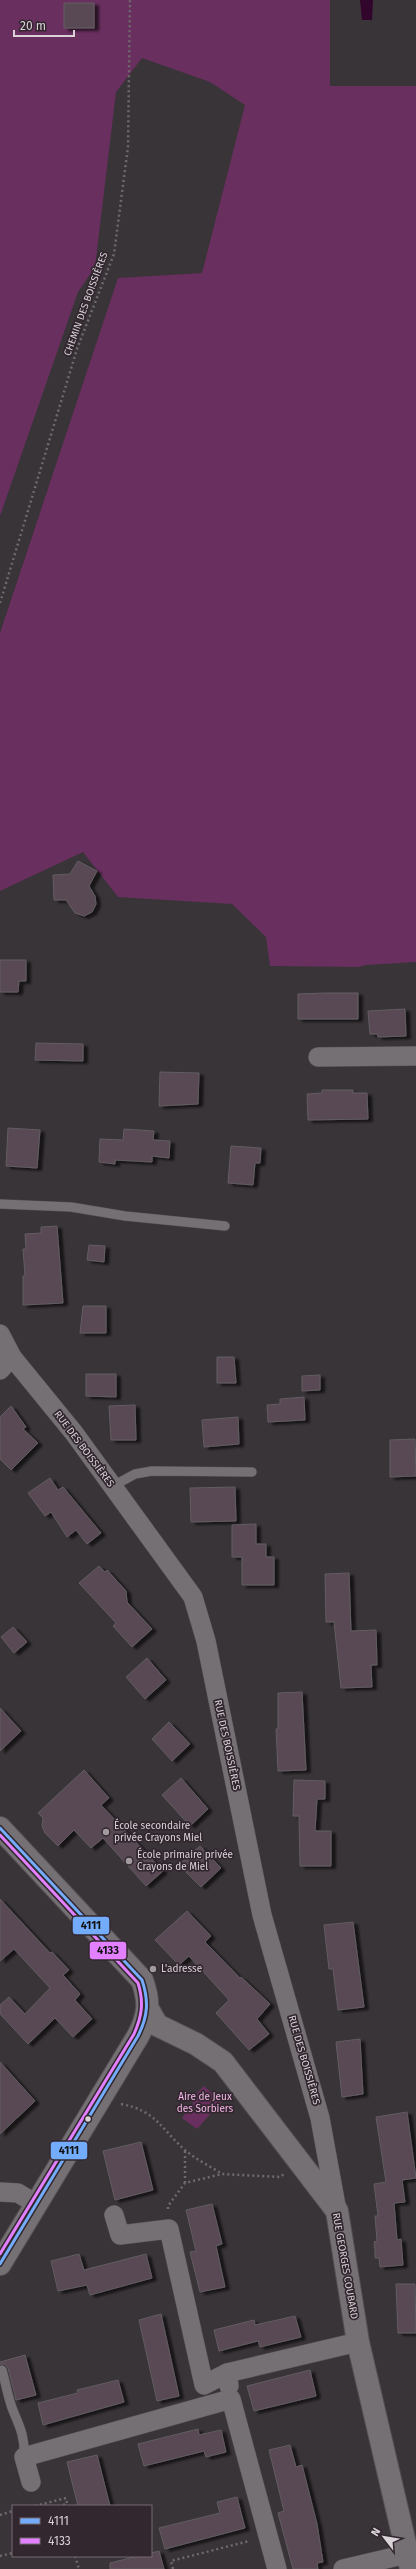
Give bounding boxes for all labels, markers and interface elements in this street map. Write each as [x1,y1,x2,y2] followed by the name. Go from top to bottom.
[14,12,74,38] scale bar
[20,19,46,33] text: 20 m
[60,249,111,358] street label: CHEMIN DES BOISSIÈRES
[51,1407,118,1490] street label: RUE DES BOISSIÈRES
[212,1698,245,1792] street label: RUE DES BOISSIÈRES
[114,1818,202,1844] place label: École secondaire privée Crayons Miel
[101,1827,111,1837] marker: École secondaire privée Crayons Miel
[137,1847,233,1873] place label: École primaire privée Crayons de Miel
[124,1856,134,1866] marker: École primaire privée Crayons de Miel
[72,1916,110,1935] line badge: 4111
[81,1919,101,1932] text: 4111
[89,1941,127,1960] line badge: 4133
[97,1944,119,1957] text: 4133
[161,1963,202,1975] place label: L'adresse
[148,1964,158,1974] marker: L'adresse
[286,2013,325,2106] street label: RUE DES BOISSIÈRES
[177,2091,234,2115] park label: Aire de Jeux des Sorbiers
[83,2114,93,2124] unlabelled marker
[50,2141,88,2160] line badge: 4111
[59,2144,79,2157] text: 4111
[330,2212,360,2320] street label: RUE GEORGES COUBARD
[12,2505,152,2557] legend
[48,2514,69,2528] text: 4111
[364,2517,404,2557] north arrow
[368,2526,383,2539] text: N
[48,2534,71,2548] text: 4133

